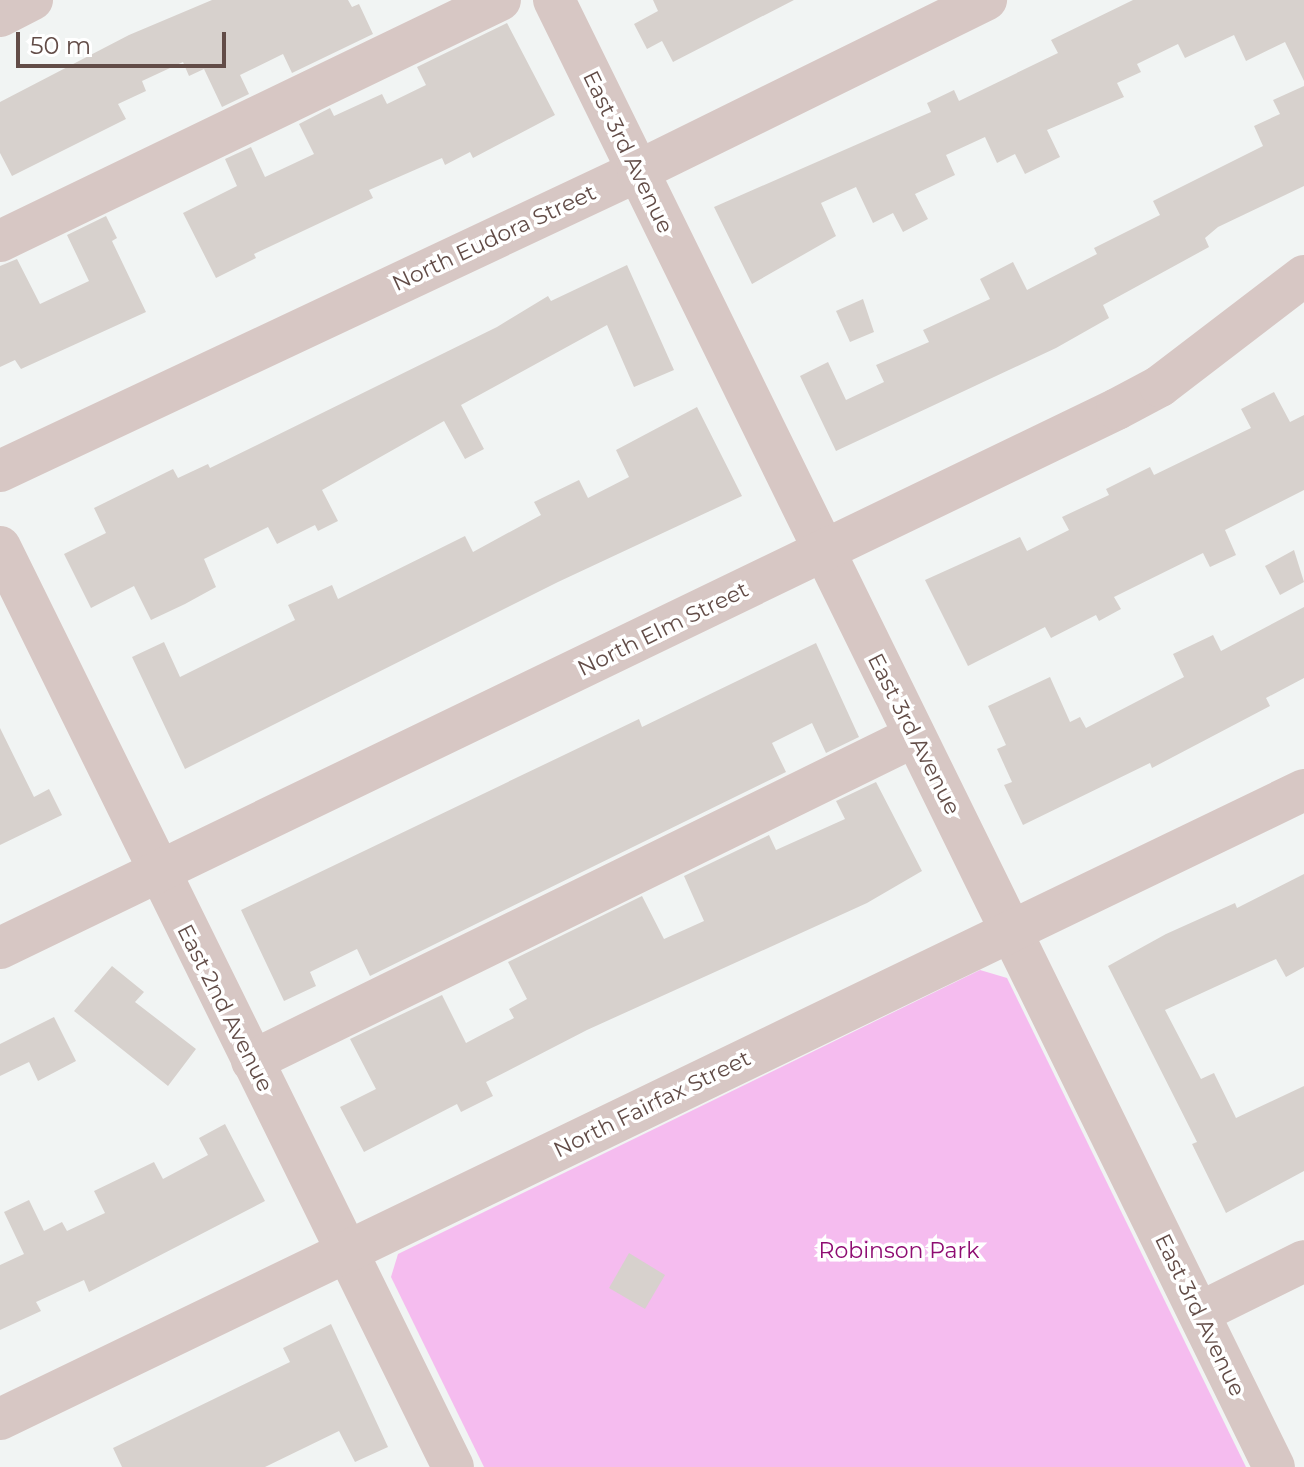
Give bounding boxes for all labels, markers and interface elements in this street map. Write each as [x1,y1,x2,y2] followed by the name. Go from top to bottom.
[20,16,230,66] scale bar
[30,31,91,60] text: 50 m
[577,66,679,238] street label: East 3rd Avenue
[388,179,600,297] street label: North Eudora Street
[573,576,753,682] street label: North Elm Street
[862,649,966,819] street label: East 3rd Avenue
[171,920,279,1096] street label: East 2nd Avenue
[549,1045,755,1163] street label: North Fairfax Street
[1149,1229,1251,1401] street label: East 3rd Avenue
[819,1238,979,1264] park label: Robinson Park

